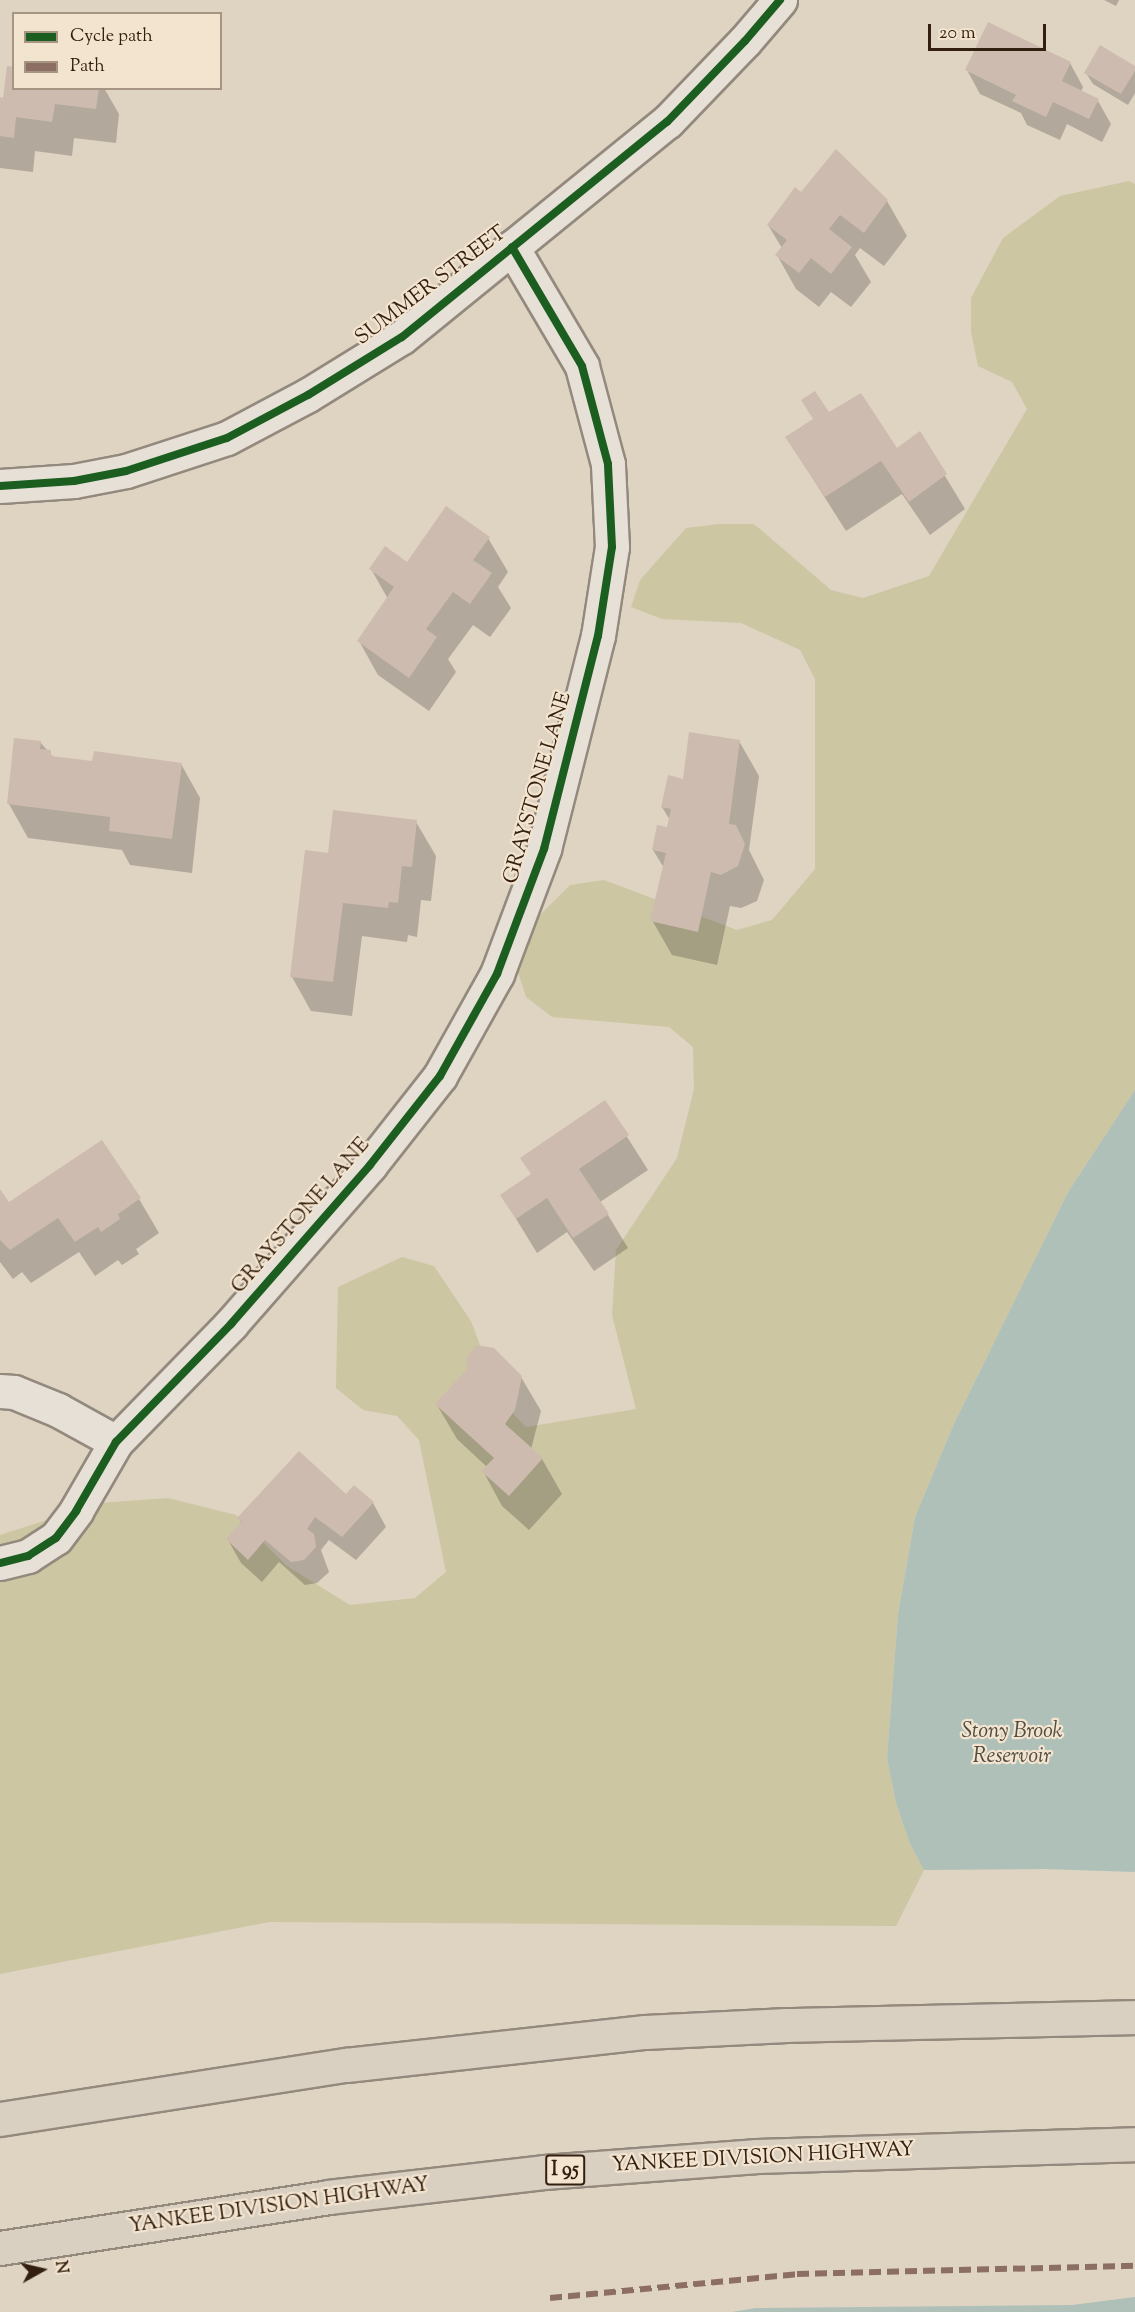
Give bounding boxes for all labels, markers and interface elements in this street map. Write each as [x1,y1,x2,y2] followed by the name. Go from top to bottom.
[12,12,222,90] legend
[931,12,1050,50] scale bar
[939,21,976,47] text: 20 m
[70,24,153,50] text: Cycle path
[70,54,105,80] text: Path
[350,221,512,351] street label: SUMMER STREET
[499,689,577,887] street label: GRAYSTONE LANE
[226,1133,376,1299] street label: GRAYSTONE LANE
[961,1719,1063,1771] water label: Stony Brook Reservoir
[611,2137,915,2179] street label: YANKEE DIVISION HIGHWAY
[544,2153,586,2187] road number: I 95
[127,2172,431,2240] street label: YANKEE DIVISION HIGHWAY
[12,2240,72,2300] north arrow
[48,2259,73,2275] text: N

